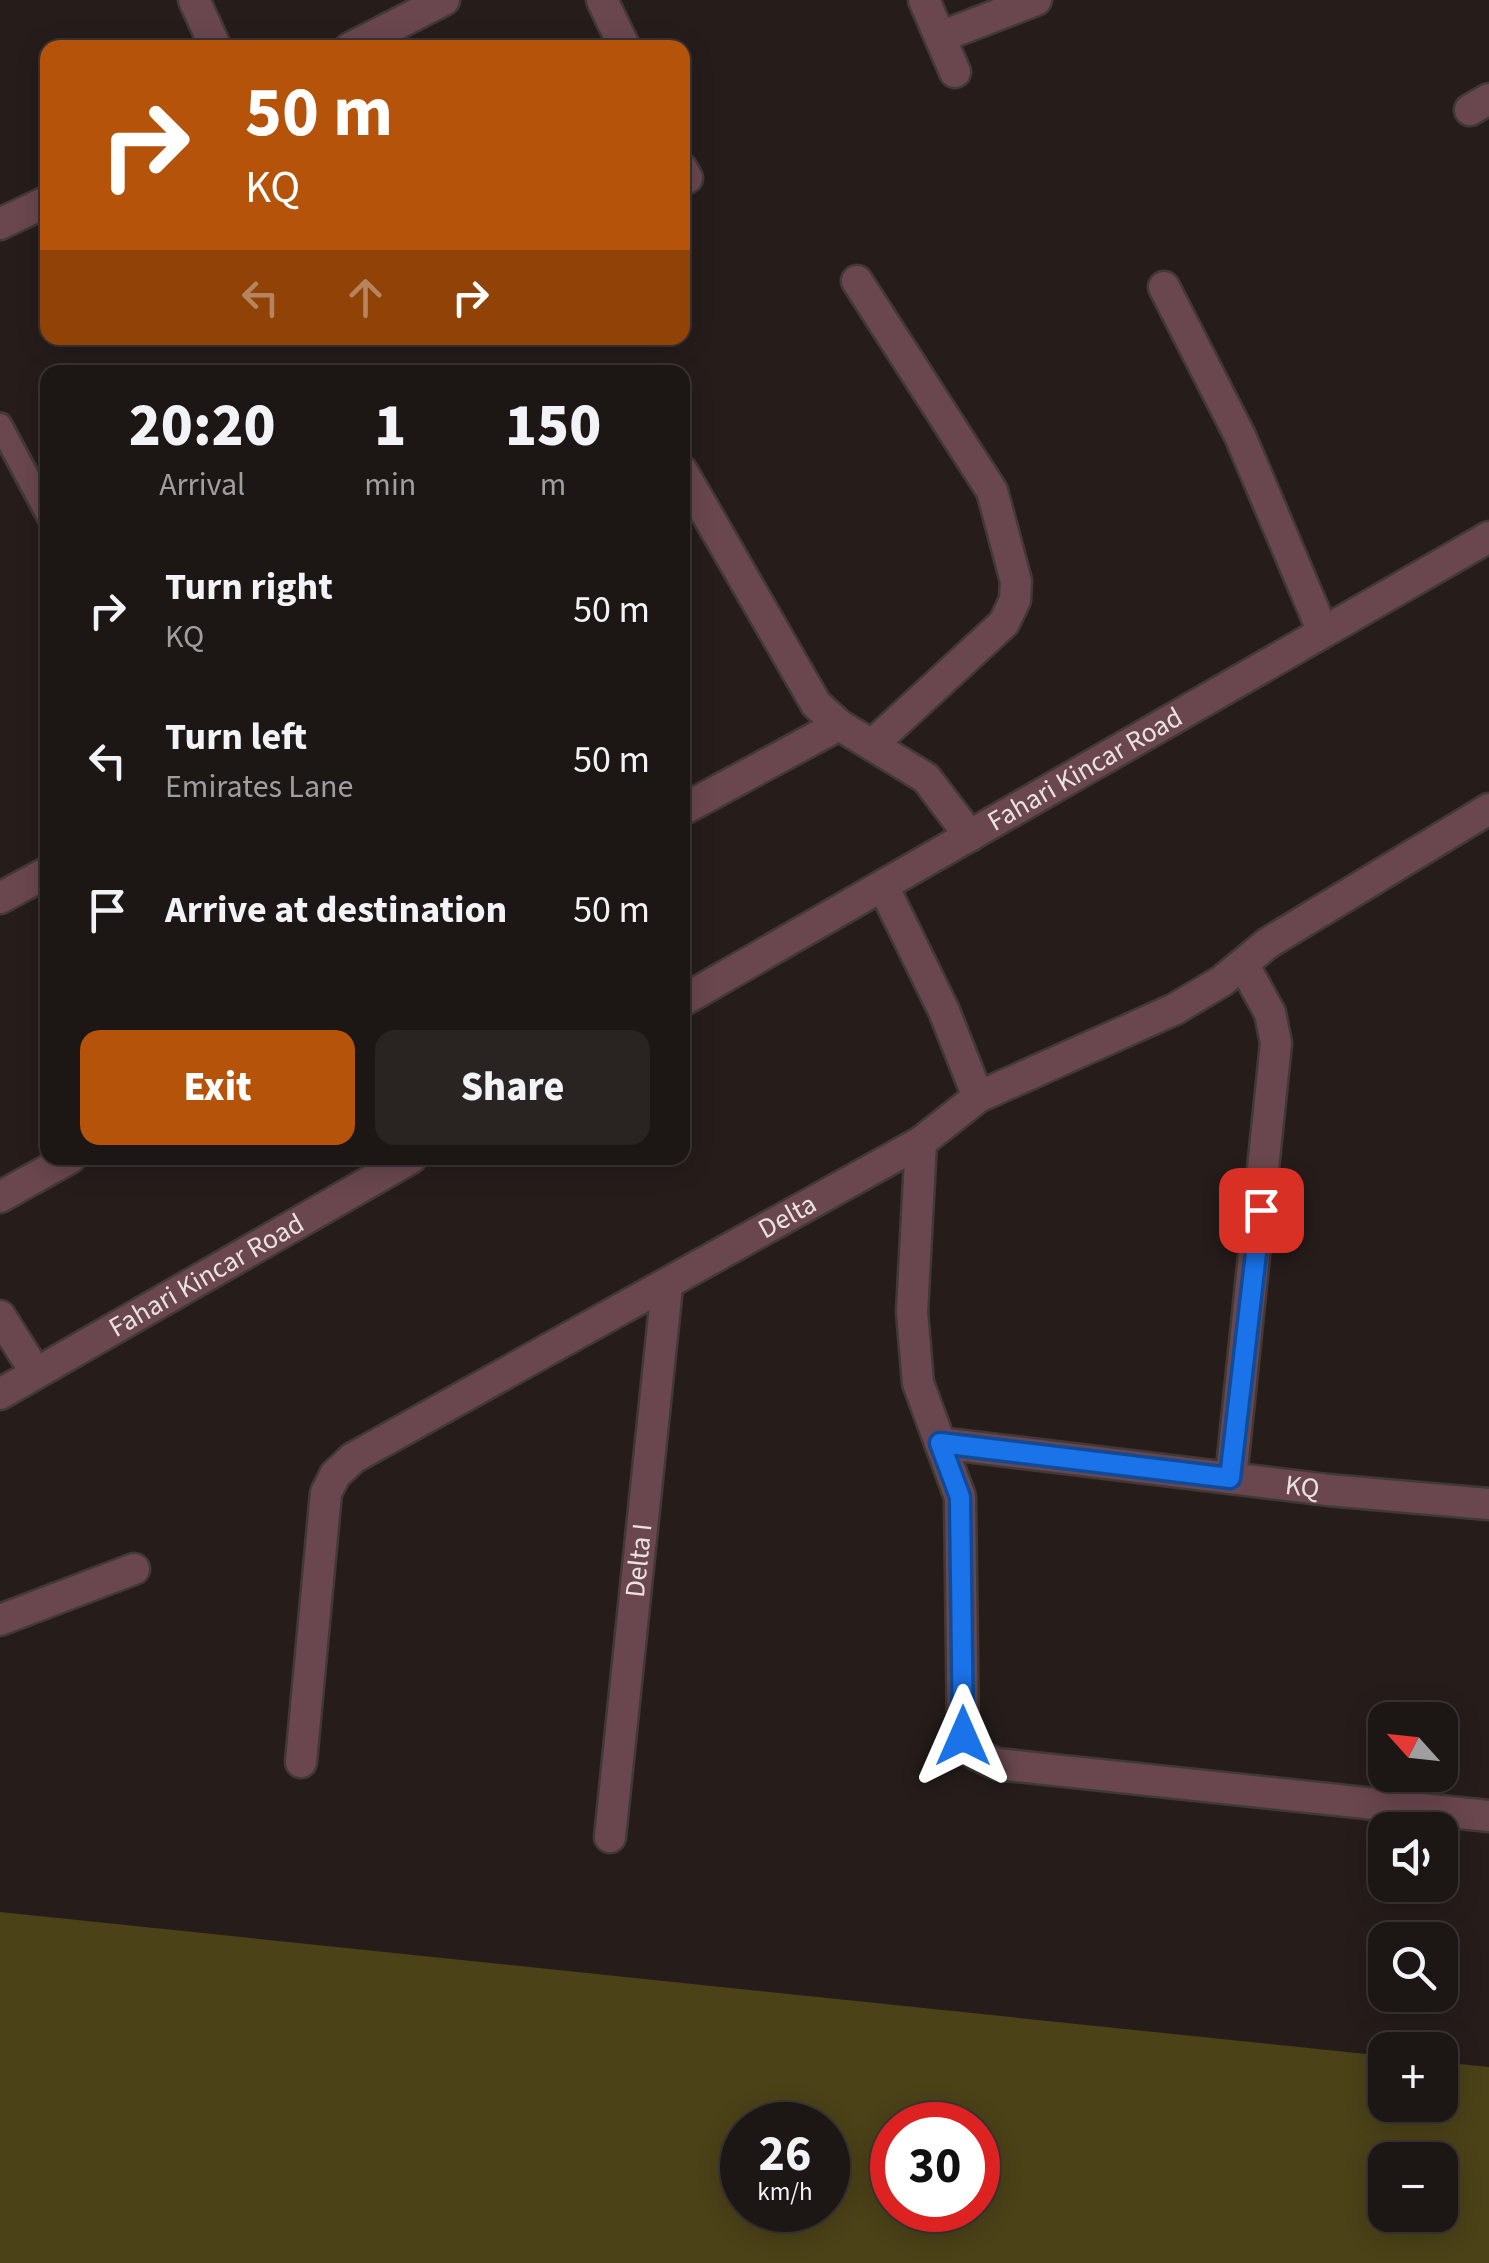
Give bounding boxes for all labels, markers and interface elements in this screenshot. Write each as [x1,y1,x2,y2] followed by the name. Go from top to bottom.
[245,63,393,163] text: 50 m
[80,80,210,210] icon: right
[245,156,300,220] text: KQ
[233,270,288,325] icon: left
[338,270,393,325] icon: ahead
[443,270,498,325] icon: right
[129,384,276,469] text: 20:20
[374,384,406,469] text: 1
[505,384,601,469] text: 150
[159,462,245,508] text: Arrival
[364,462,416,508] text: min
[540,462,566,508] text: m
[165,560,333,614] text: Turn right
[80,583,135,638] icon: right
[573,583,650,637] text: 50 m
[165,614,204,660] text: KQ
[980,697,1190,841] street label: Fahari Kincar Road
[165,710,307,764] text: Turn left
[80,733,135,788] icon: left
[573,733,650,787] text: 50 m
[165,764,353,810] text: Emirates Lane
[80,883,135,938] icon: arrive
[165,883,507,937] text: Arrive at destination
[573,883,650,937] text: 50 m
[80,1030,355,1145] button: Exit
[375,1030,650,1145] button: Share
[1219,1168,1304,1253] pin
[1234,1183,1289,1238] icon: arrive
[751,1184,824,1249] street label: Delta
[101,1204,311,1347] street label: Fahari Kincar Road
[1283,1465,1322,1509] street label: KQ
[615,1521,662,1599] street label: Delta I
[911,1684,1015,1788] position arrow
[1368,1702,1458,1792] north arrow
[1368,1702,1458,2232] map controls
[1368,1812,1458,1902] button: sound
[1368,1922,1458,2012] button: search
[1368,2032,1458,2122] button: +
[870,2102,1000,2232] speed limit sign: 30
[759,2119,811,2190] text: 26
[1368,2142,1458,2232] button: −
[757,2174,813,2210] text: km/h

